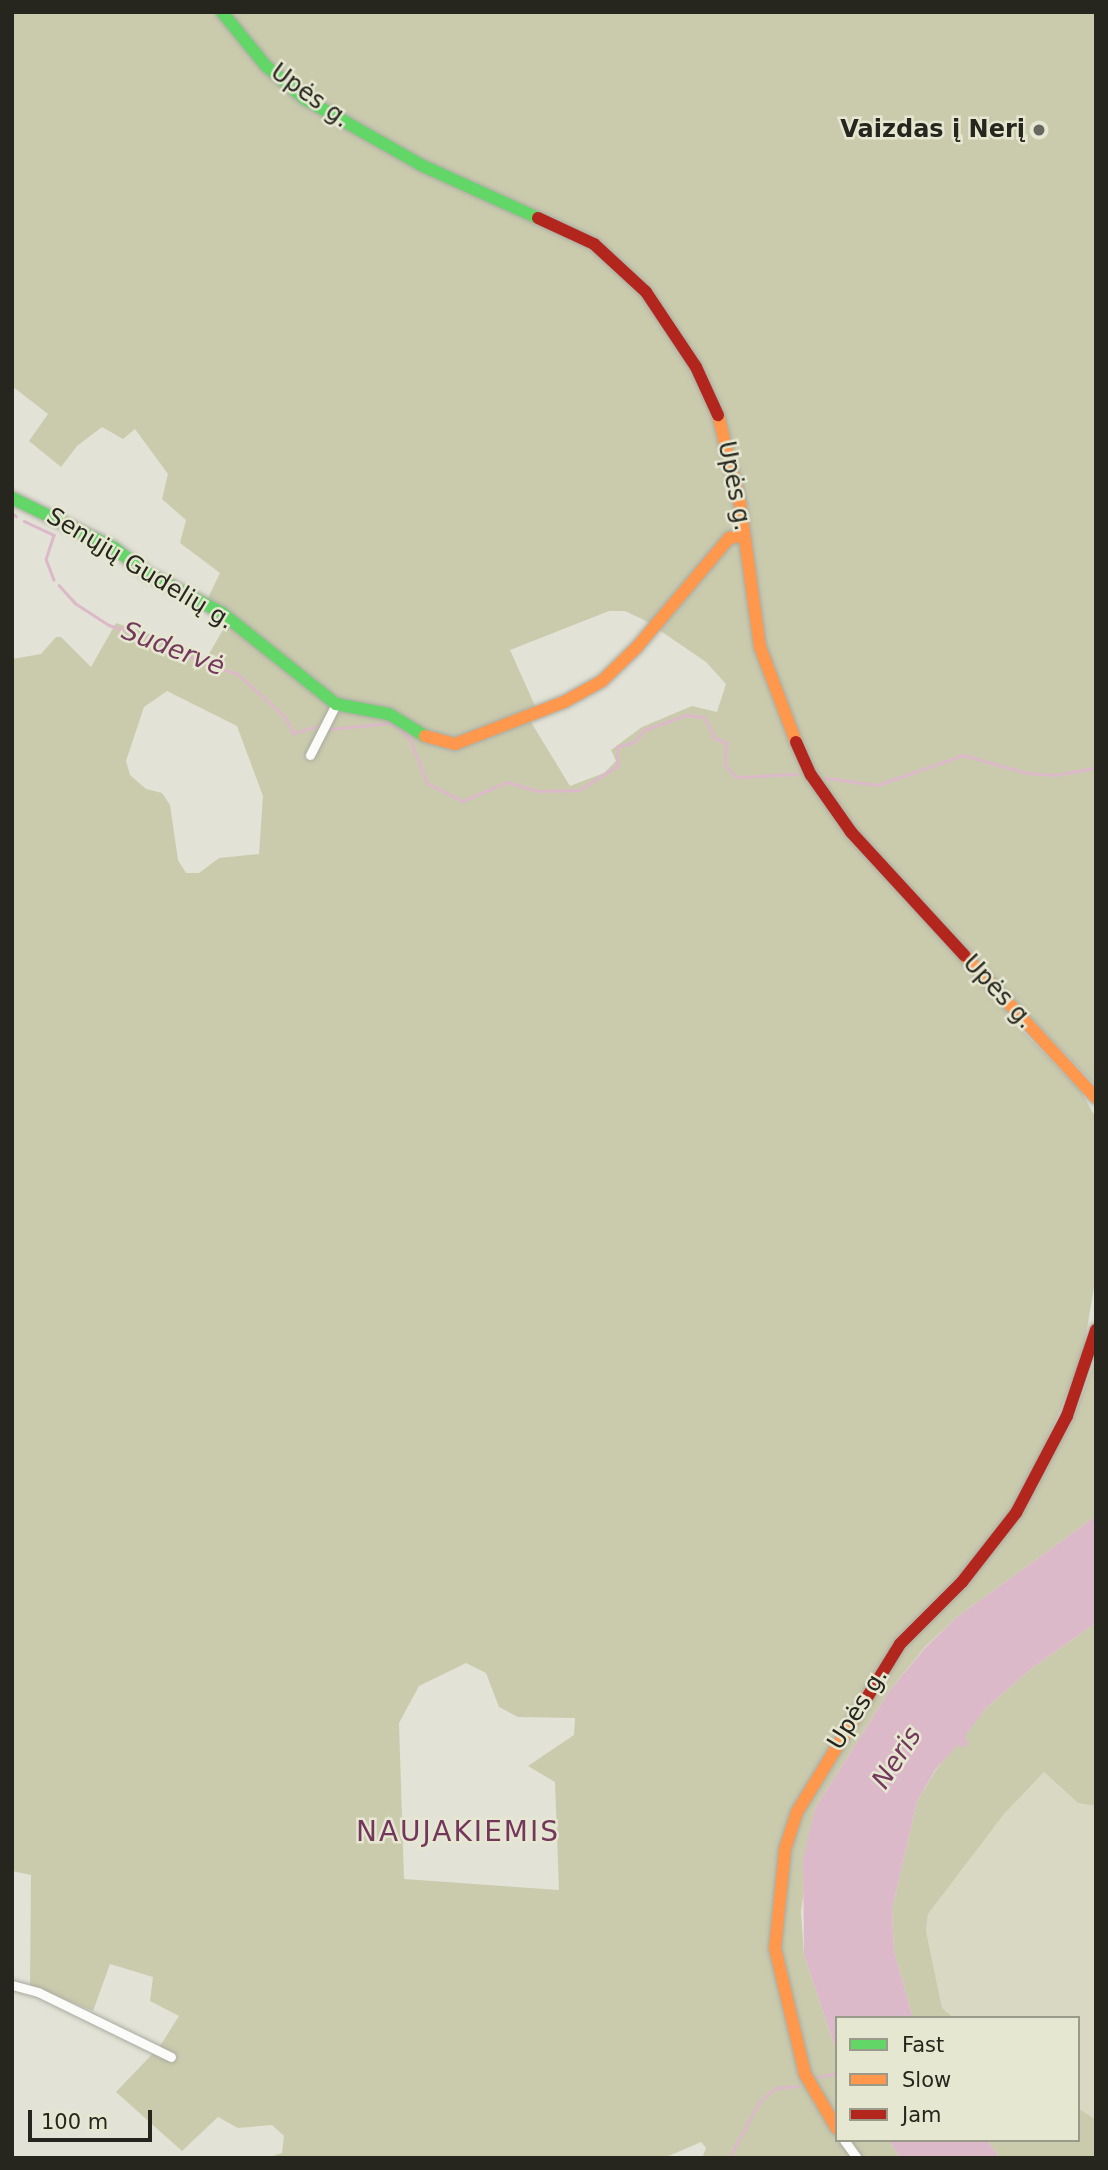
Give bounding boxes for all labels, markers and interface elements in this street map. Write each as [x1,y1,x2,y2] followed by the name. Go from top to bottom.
[265,58,355,134] street label: Upės g.
[840,116,1025,144] place label: Vaizdas į Nerį
[1031,122,1047,138] marker: Vaizdas į Nerį
[711,439,757,533] street label: Upės g.
[41,502,239,636] street label: Senųjų Gudelių g.
[117,615,229,683] water label: Sudervė
[957,949,1039,1035] street label: Upės g.
[822,1663,894,1755] street label: Upės g.
[866,1721,928,1795] water label: Neris
[357,1815,559,1849] district label: NAUJAKIEMIS
[835,2016,1080,2142] legend
[902,2033,944,2057] text: Fast
[902,2068,951,2092] text: Slow
[32,2096,156,2140] scale bar
[902,2103,942,2127] text: Jam
[41,2110,108,2134] text: 100 m

